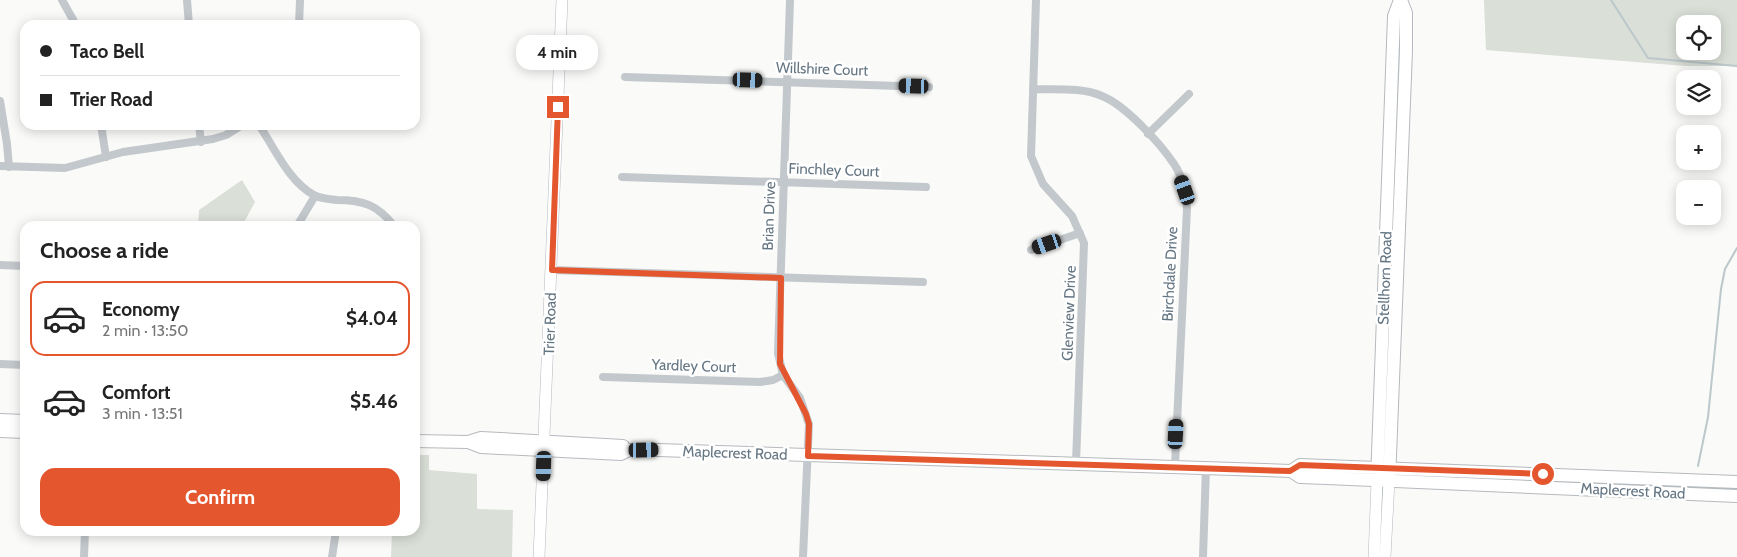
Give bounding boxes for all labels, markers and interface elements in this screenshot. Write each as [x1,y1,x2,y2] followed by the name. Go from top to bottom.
[1676,15,1721,225] map controls
[1676,15,1721,60] button: locate
[517,34,599,70] callout: 4 min
[70,40,144,63] text: Taco Bell
[537,43,577,62] text: 4 min
[775,58,869,80] street label: Willshire Court
[1676,70,1721,115] button: layers
[732,72,763,88] car
[898,78,929,94] car
[70,88,153,111] text: Trier Road
[547,96,569,118] route end
[1676,125,1721,170] button: +
[788,159,880,181] street label: Finchley Court
[1173,173,1196,207] car
[1676,180,1721,225] button: −
[759,181,779,251] street label: Brian Drive
[1159,226,1181,322] street label: Birchdale Drive
[1374,231,1396,325] street label: Stellhorn Road
[1030,232,1063,256] car
[40,237,169,264] text: Choose a ride
[1058,265,1080,361] street label: Glenview Drive
[540,292,560,356] street label: Trier Road
[42,296,87,341] icon: car
[102,298,180,321] text: Economy
[346,307,398,330] text: $4.04
[102,321,188,340] text: 2 min · 13:50
[650,355,737,376] street label: Yardley Court
[42,379,87,424] icon: car
[102,381,171,404] text: Comfort
[350,390,398,413] text: $5.46
[102,404,183,423] text: 3 min · 13:51
[1167,419,1184,449] car
[628,442,659,458] car
[682,442,788,464] street label: Maplecrest Road
[535,451,552,481] car
[1532,463,1554,485] route start
[40,468,400,526] button: Confirm
[1580,479,1686,503] street label: Maplecrest Road

